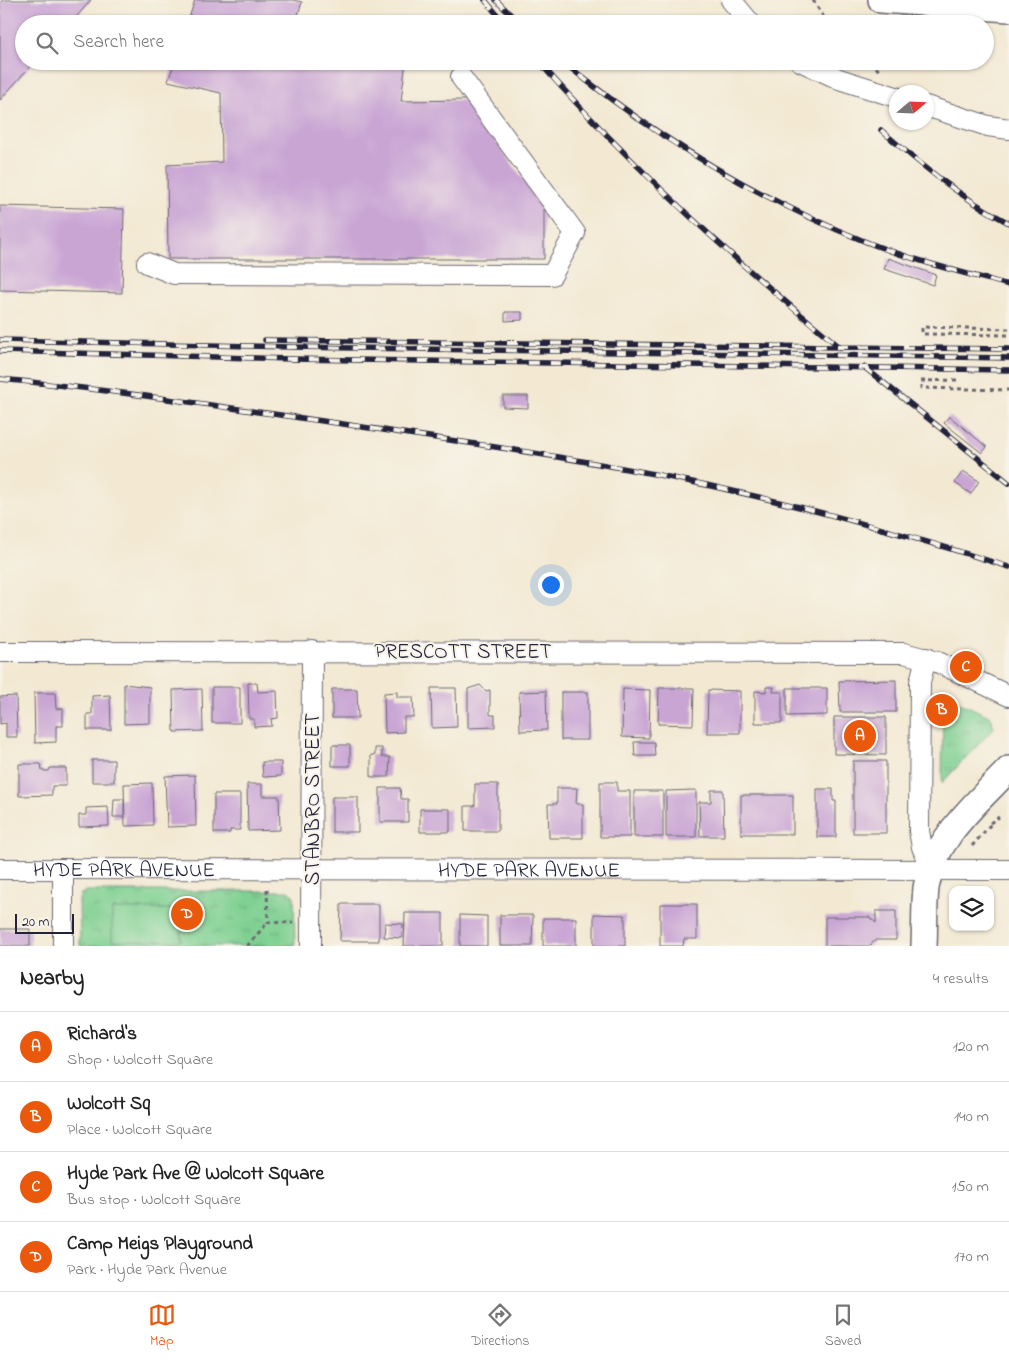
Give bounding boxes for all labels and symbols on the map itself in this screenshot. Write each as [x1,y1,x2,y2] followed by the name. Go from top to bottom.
[889,85,934,130] north arrow
[538,572,564,598] your location
[374,638,552,668] street label: PRESCOTT STREET
[950,648,982,686] pin: C
[926,691,958,729] pin: B
[299,713,329,885] street label: STANBRO STREET
[844,717,876,755] pin: A
[33,856,215,886] street label: HYDE PARK AVENUE
[438,856,620,887] street label: HYDE PARK AVENUE
[171,895,203,933] pin: D
[15,911,74,934] scale bar

